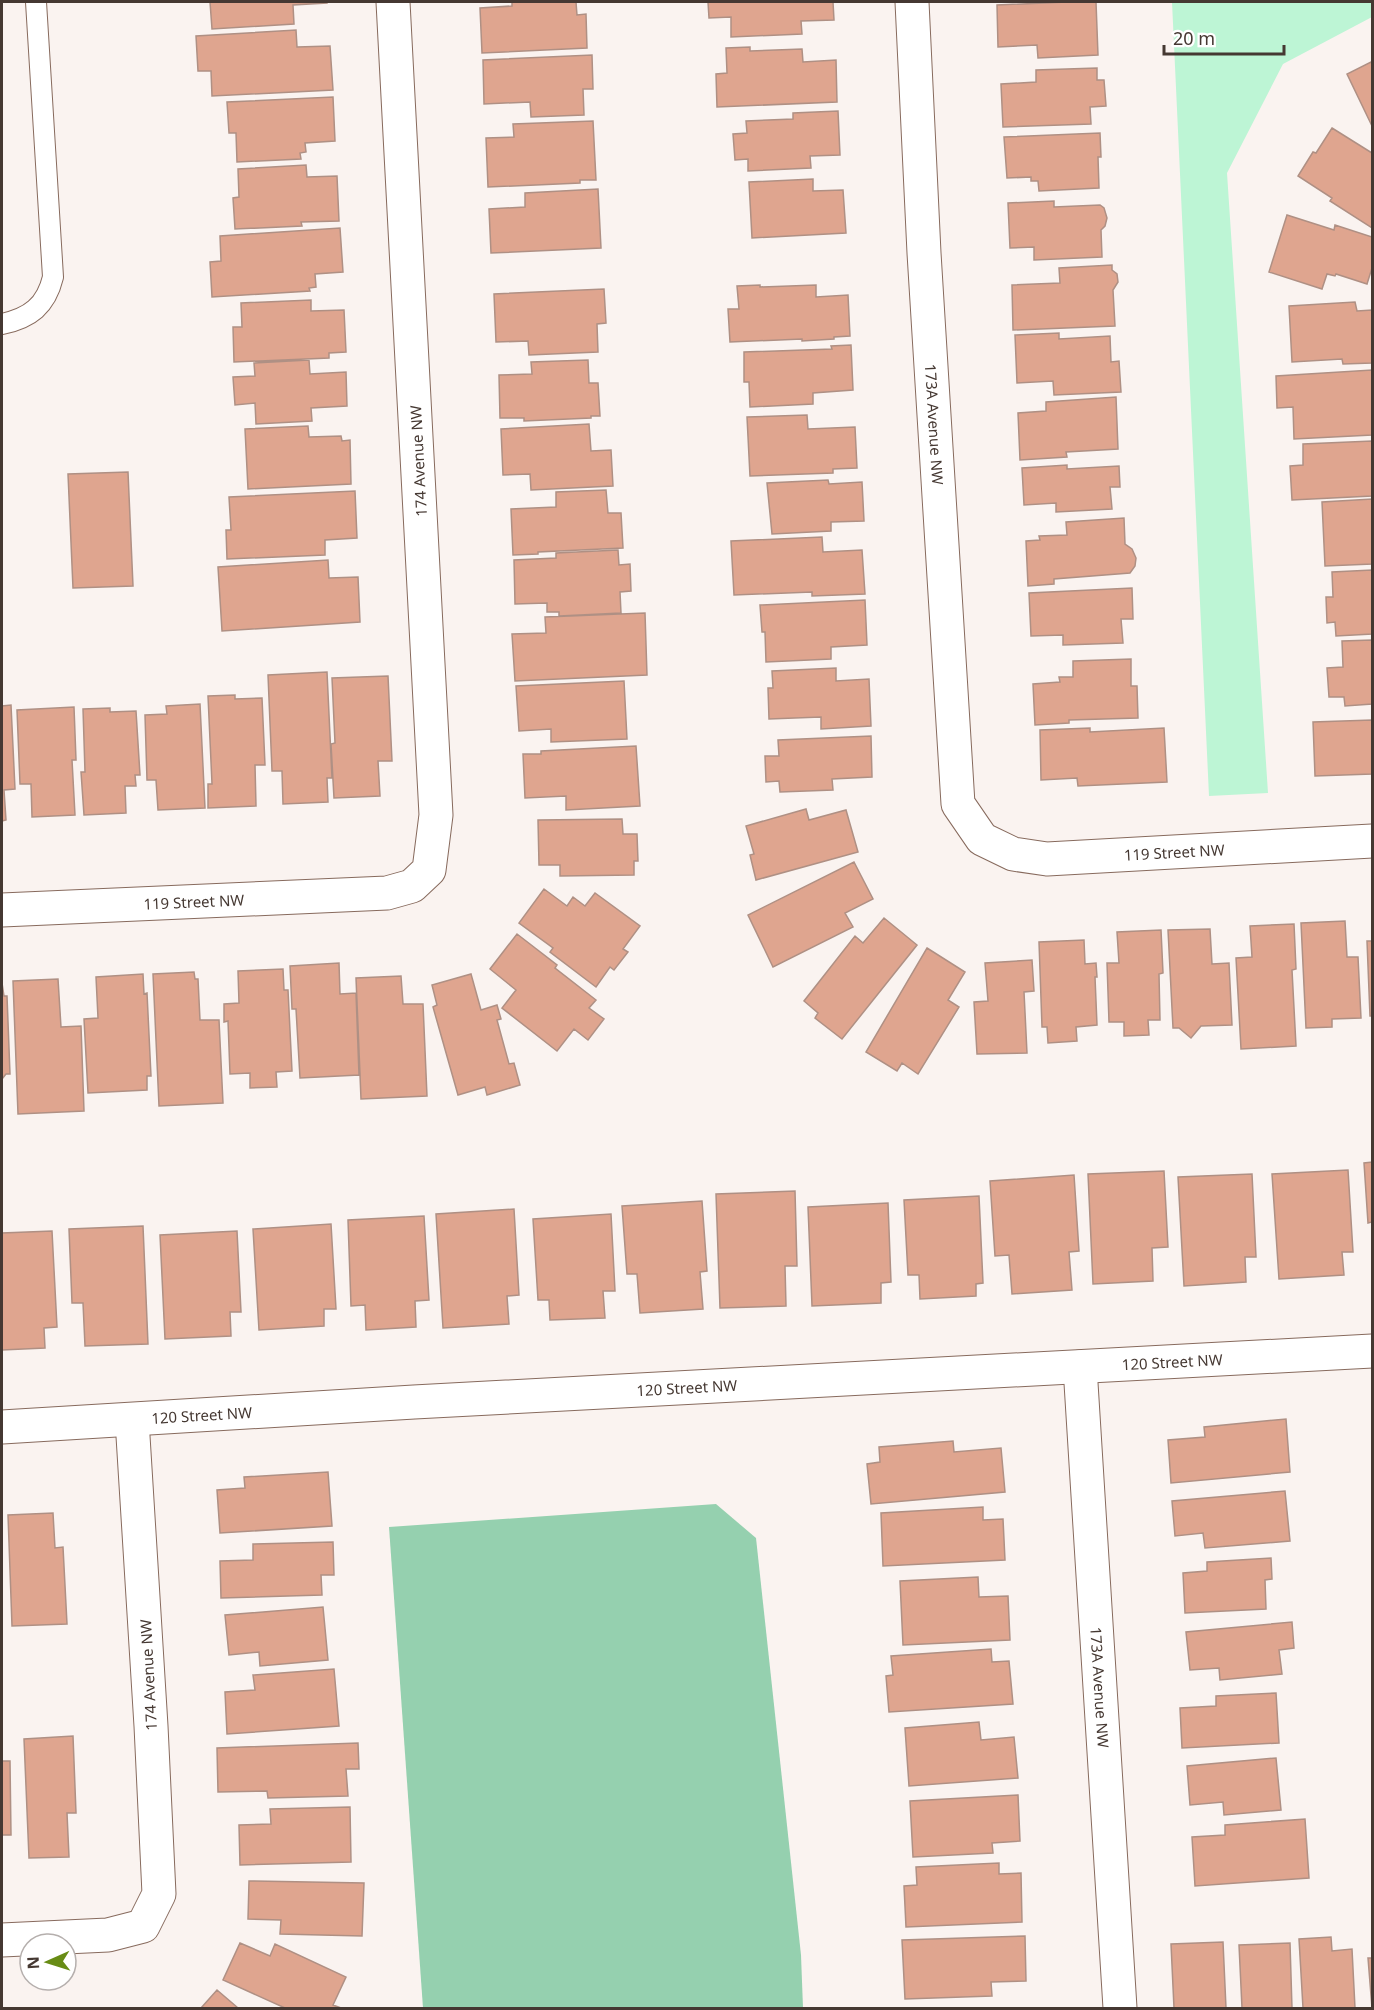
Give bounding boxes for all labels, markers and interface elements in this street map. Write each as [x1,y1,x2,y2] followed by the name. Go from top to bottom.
[1164,18,1284,56] scale bar
[1173,26,1215,50] text: 20 m
[921,363,948,486] street label: 173A Avenue NW
[405,405,431,517] street label: 174 Avenue NW
[1123,839,1225,865] street label: 119 Street NW
[143,889,245,914] street label: 119 Street NW
[1121,1349,1223,1374] street label: 120 Street NW
[636,1375,738,1400] street label: 120 Street NW
[151,1402,253,1428] street label: 120 Street NW
[135,1619,161,1731] street label: 174 Avenue NW
[1086,1626,1114,1749] street label: 173A Avenue NW
[18,1932,78,1992] north arrow
[22,1956,44,1970] text: N

